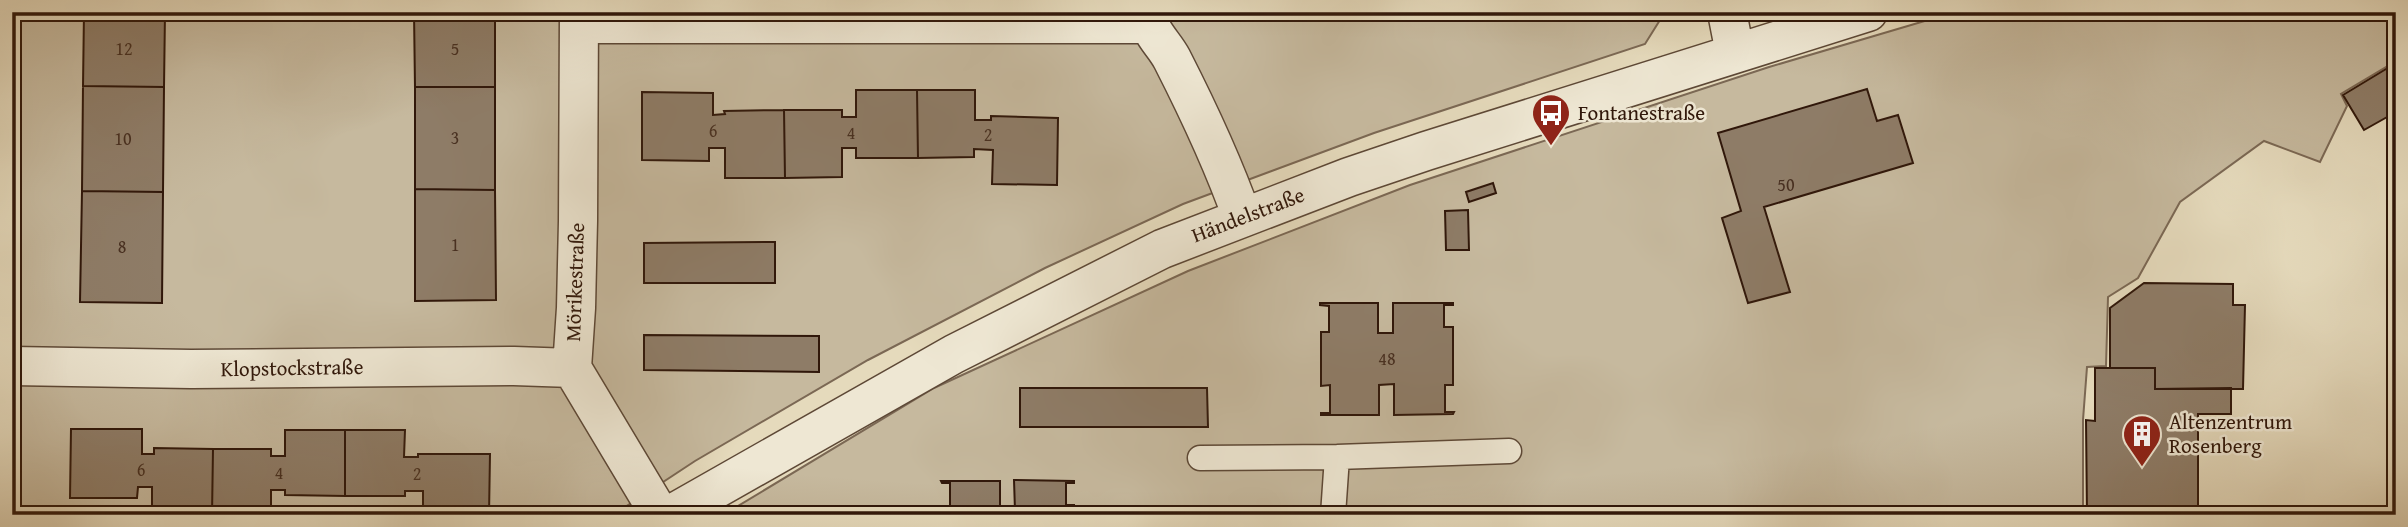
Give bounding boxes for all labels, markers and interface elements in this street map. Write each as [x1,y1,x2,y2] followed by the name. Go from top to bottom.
[115,35,133,62] house number: 12
[451,35,459,62] house number: 5
[1530,92,1572,147] bus stop icon: Fontanestraße
[1578,97,1705,128] place label: Fontanestraße
[709,117,717,144] house number: 6
[847,119,855,146] house number: 4
[984,121,992,148] house number: 2
[451,124,459,151] house number: 3
[114,125,132,152] house number: 10
[1777,171,1795,198] house number: 50
[1187,179,1309,250] street label: Händelstraße
[557,222,592,342] street label: Mörikestraße
[451,231,459,258] house number: 1
[118,233,126,260] house number: 8
[1378,345,1396,372] house number: 48
[220,351,364,384] street label: Klopstockstraße
[2169,406,2292,461] place label: Altenzentrum Rosenberg
[2121,413,2163,468] building icon: Altenzentrum Rosenberg
[137,456,145,483] house number: 6
[275,459,283,486] house number: 4
[413,460,421,487] house number: 2

